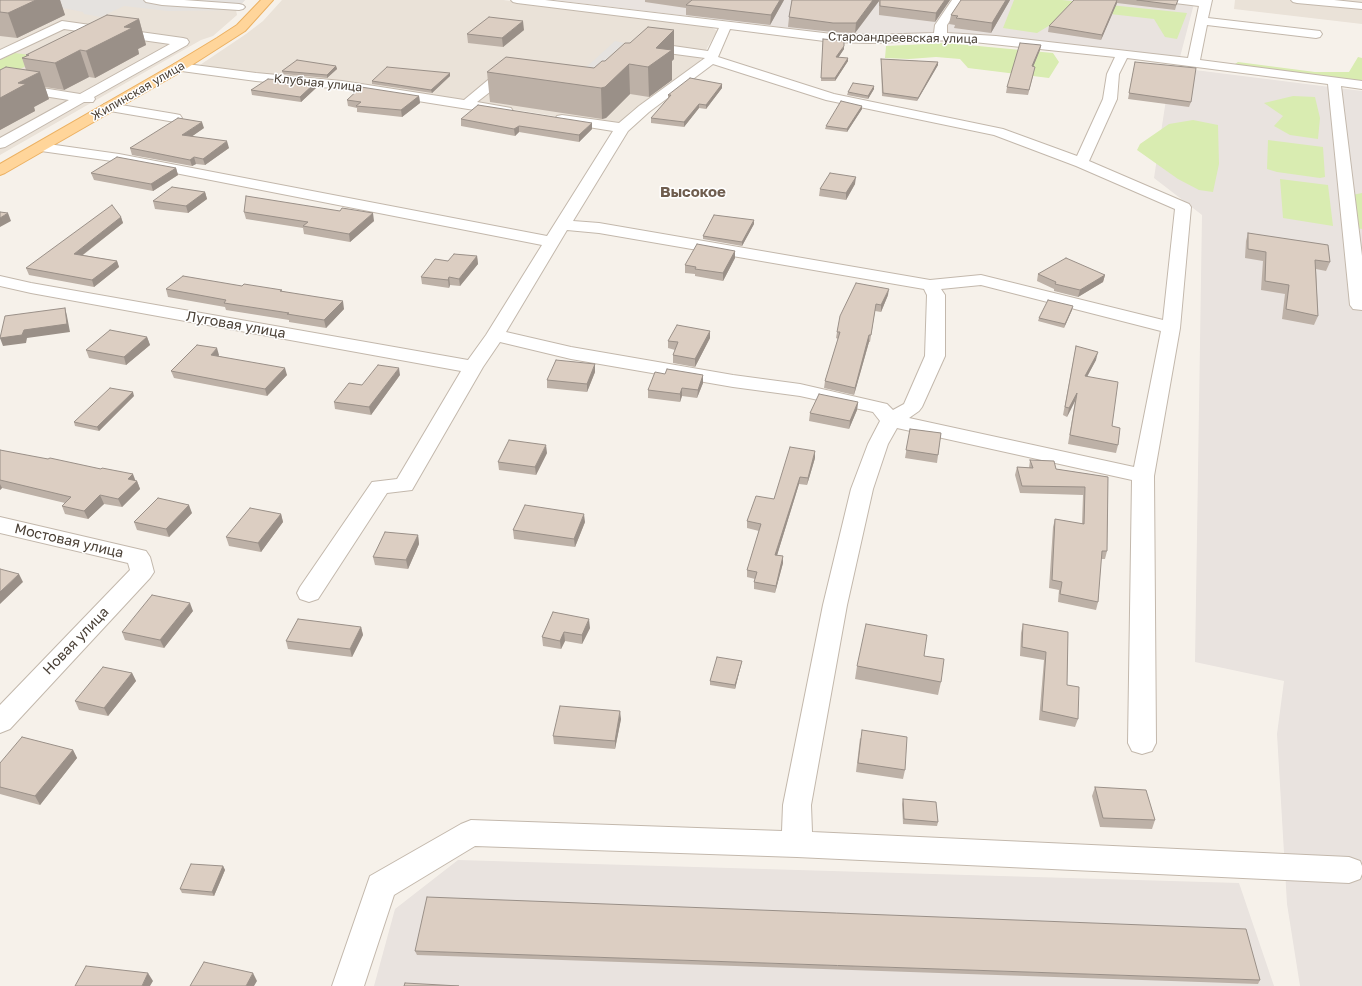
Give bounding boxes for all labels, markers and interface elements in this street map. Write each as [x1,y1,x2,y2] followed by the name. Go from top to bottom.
[828,29,978,47] street label: Староандреевская улица
[89,58,187,124] street label: Жилинская улица
[273,71,363,95] street label: Клубная улица
[660,183,726,201] district label: Высокое
[185,308,287,342] street label: Луговая улица
[13,520,125,562] street label: Мостовая улица
[40,604,112,678] street label: Новая улица

